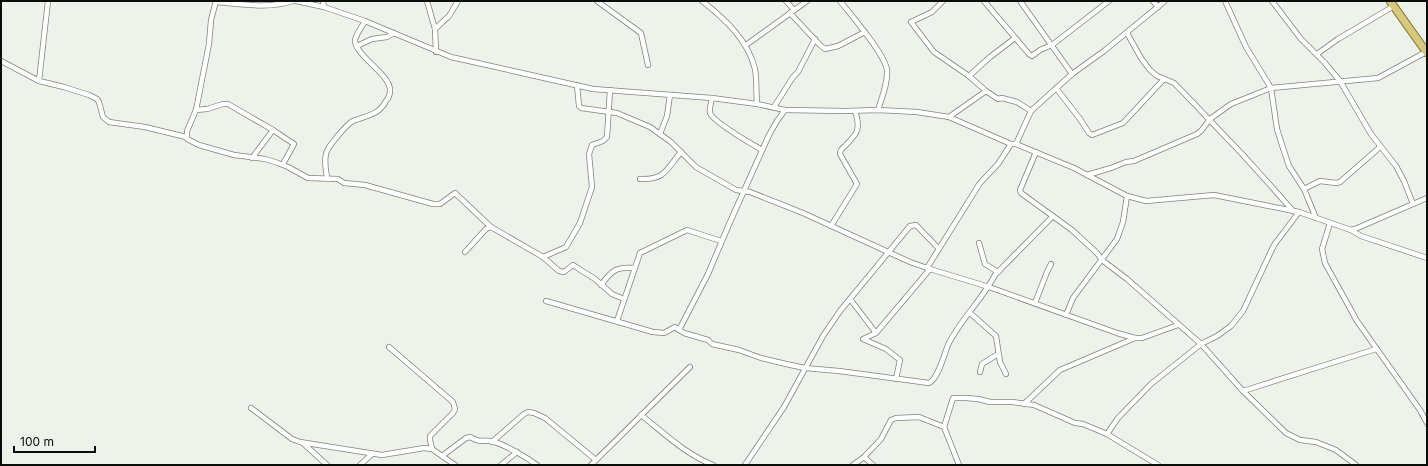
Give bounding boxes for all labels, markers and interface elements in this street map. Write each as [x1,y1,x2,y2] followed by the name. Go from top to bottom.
[14,428,95,454] scale bar
[20,434,54,449] text: 100 m

